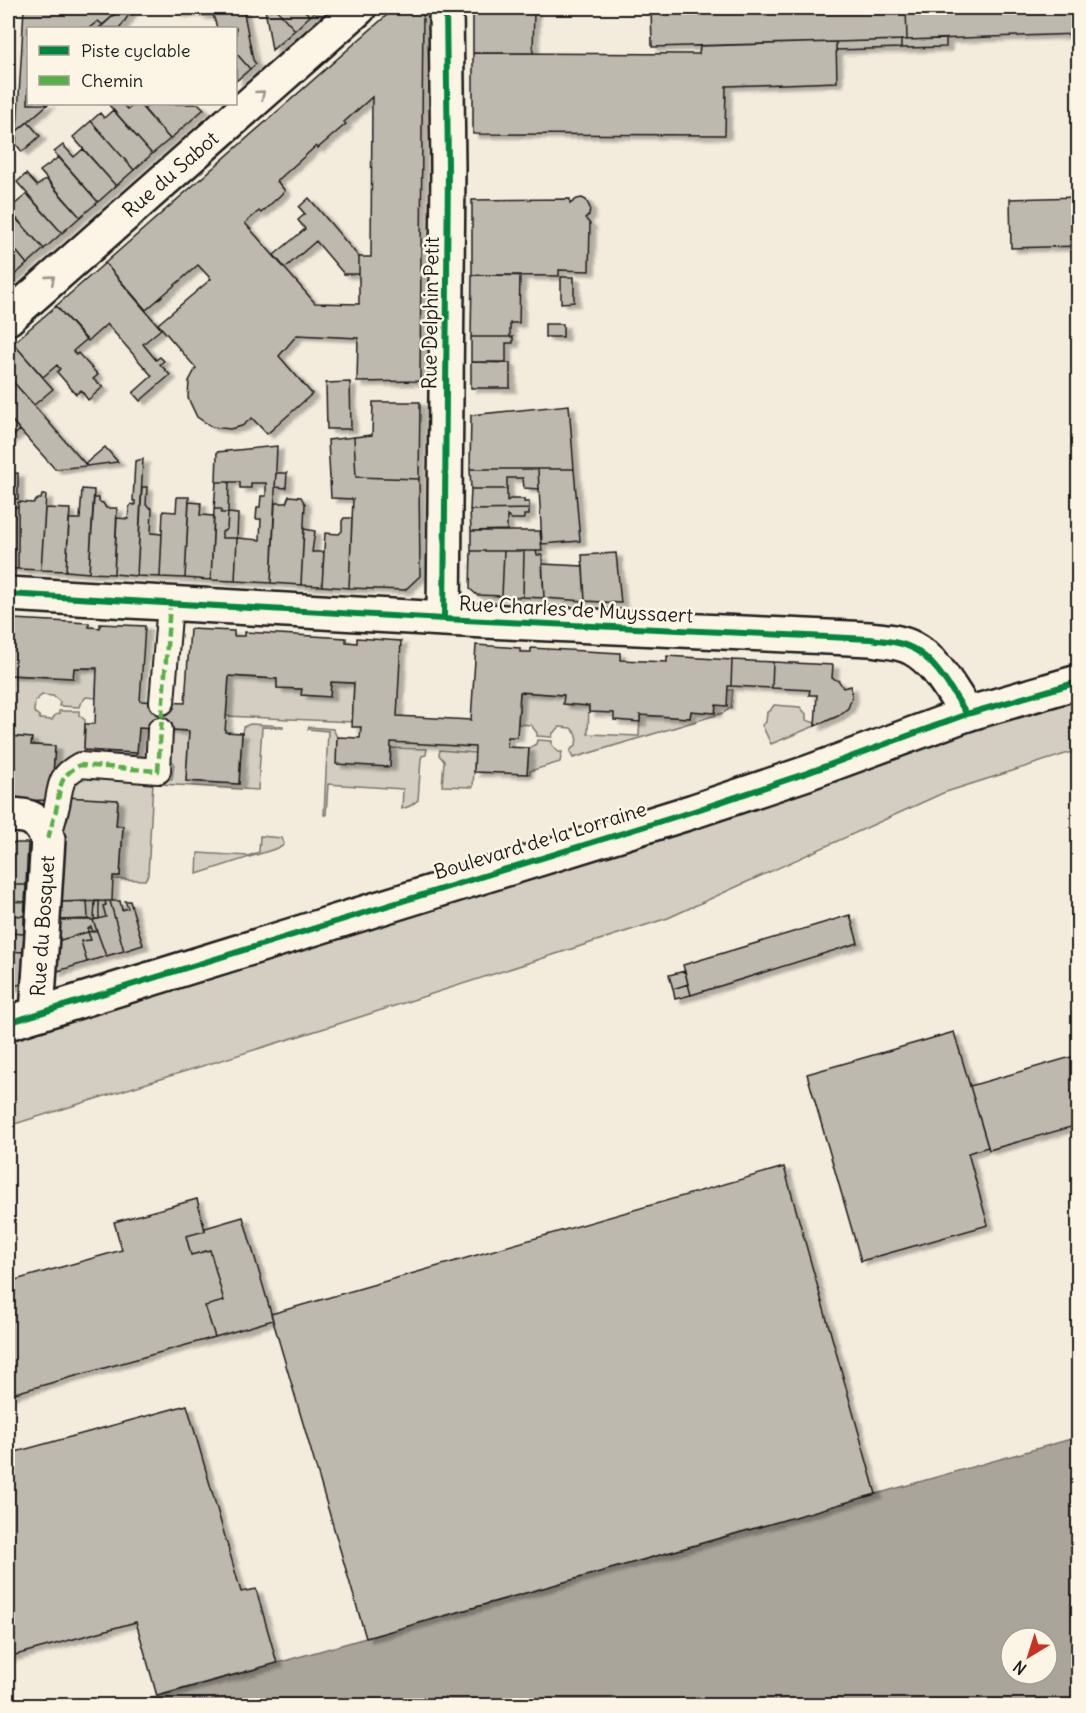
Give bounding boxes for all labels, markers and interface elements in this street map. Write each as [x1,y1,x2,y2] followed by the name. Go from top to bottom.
[27,27,237,105] legend
[81,39,190,62] text: Piste cyclable
[81,69,143,92] text: Chemin
[254,90,265,101] one-way arrow
[117,125,223,223] street label: Rue du Sabot
[416,236,444,390] street label: Rue Delphin Petit
[45,275,55,286] one-way arrow
[458,590,694,628] street label: Rue Charles de Muyssaert
[431,796,649,884] street label: Boulevard de la Lorraine
[25,854,59,997] street label: Rue du Bosquet
[999,1626,1059,1686] north arrow
[1009,1657,1030,1679] text: N

